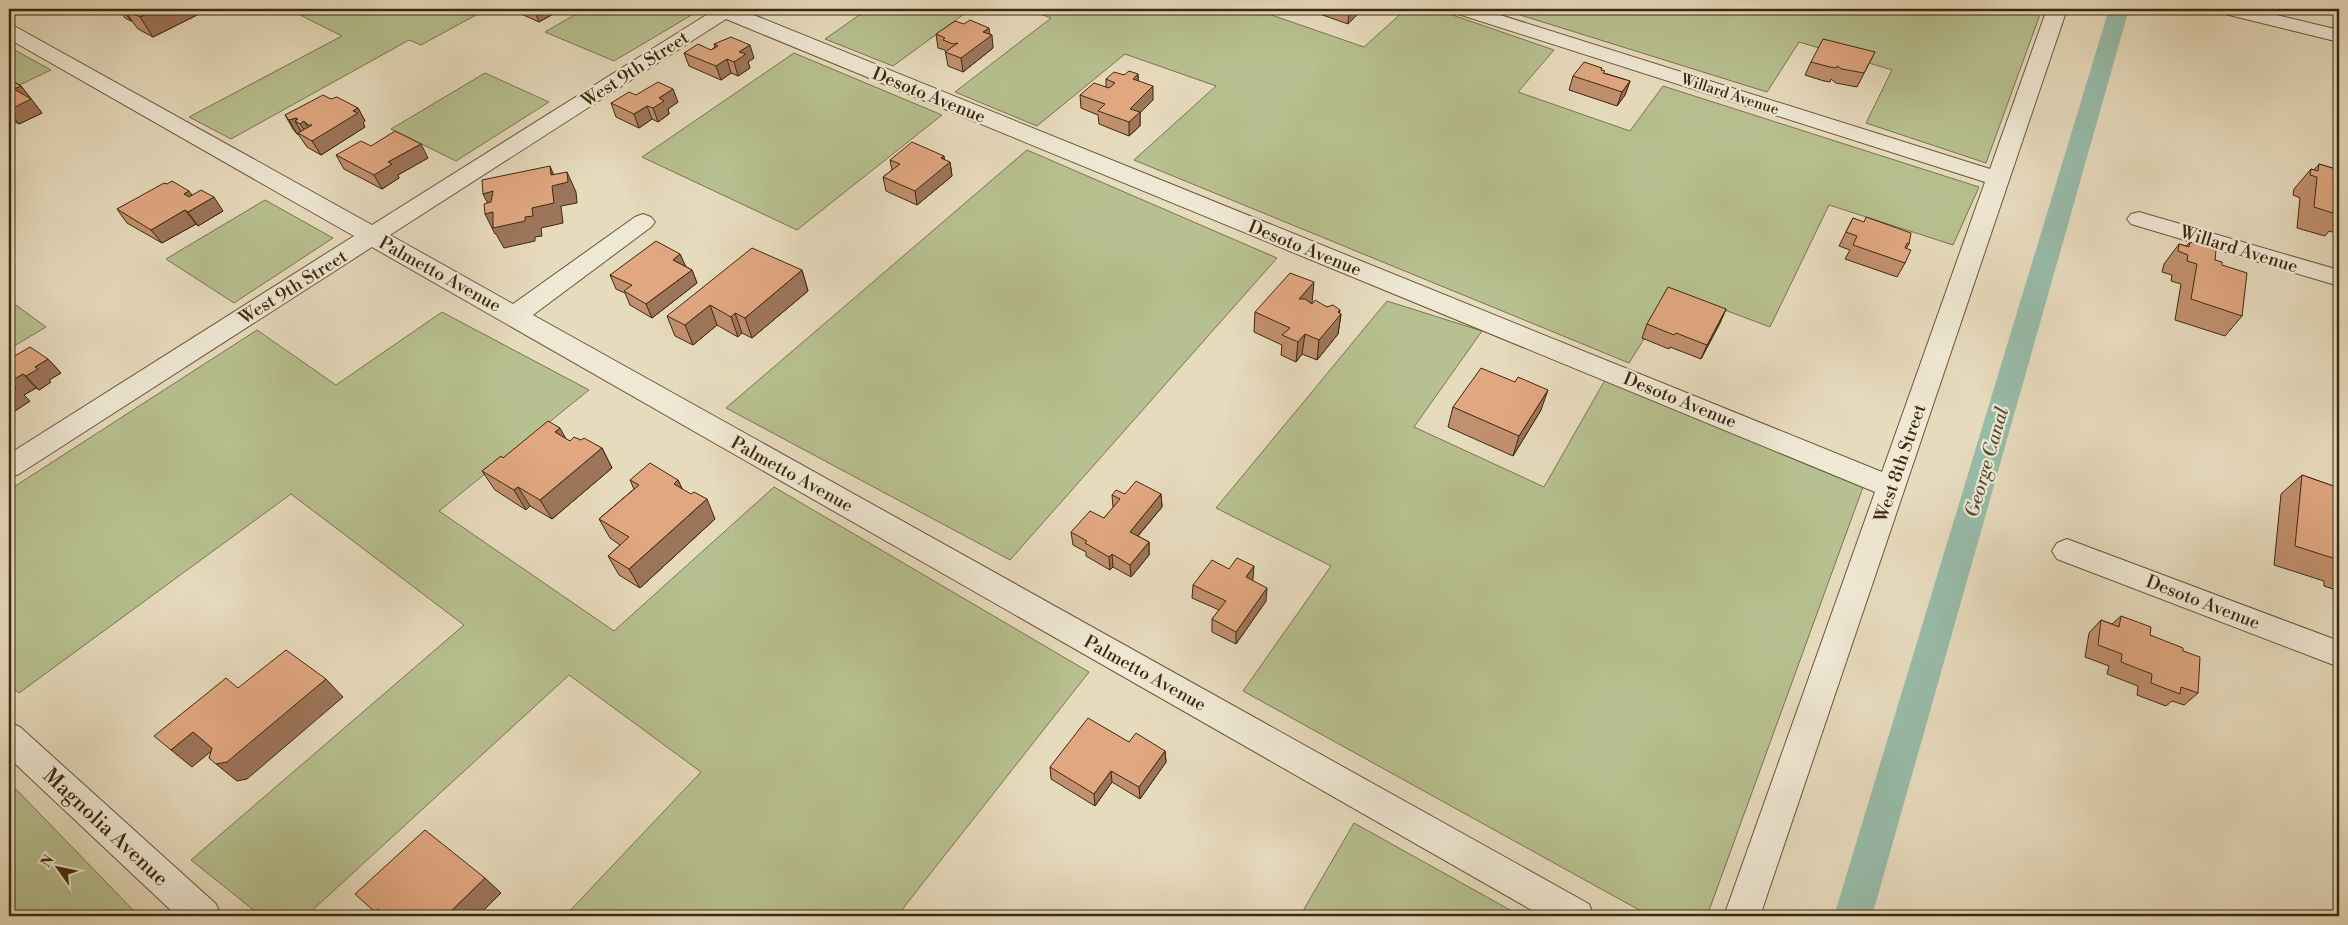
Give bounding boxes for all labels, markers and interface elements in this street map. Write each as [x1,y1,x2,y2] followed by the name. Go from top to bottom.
[577,26,694,113] street label: West 9th Street
[869,62,989,129] street label: Desoto Avenue
[1677,69,1781,119] street label: Willard Avenue
[1245,215,1365,282] street label: Desoto Avenue
[2176,220,2301,278] street label: Willard Avenue
[375,231,505,318] street label: Palmetto Avenue
[234,245,352,330] street label: West 9th Street
[1620,367,1740,434] street label: Desoto Avenue
[1869,401,1932,526] street label: West 8th Street
[1960,404,2014,520] water label: George Canal
[727,431,857,518] street label: Palmetto Avenue
[2143,570,2263,635] street label: Desoto Avenue
[1080,630,1210,717] street label: Palmetto Avenue
[37,763,173,892] street label: Magnolia Avenue
[32,842,82,892] north arrow
[37,852,59,871] text: N

